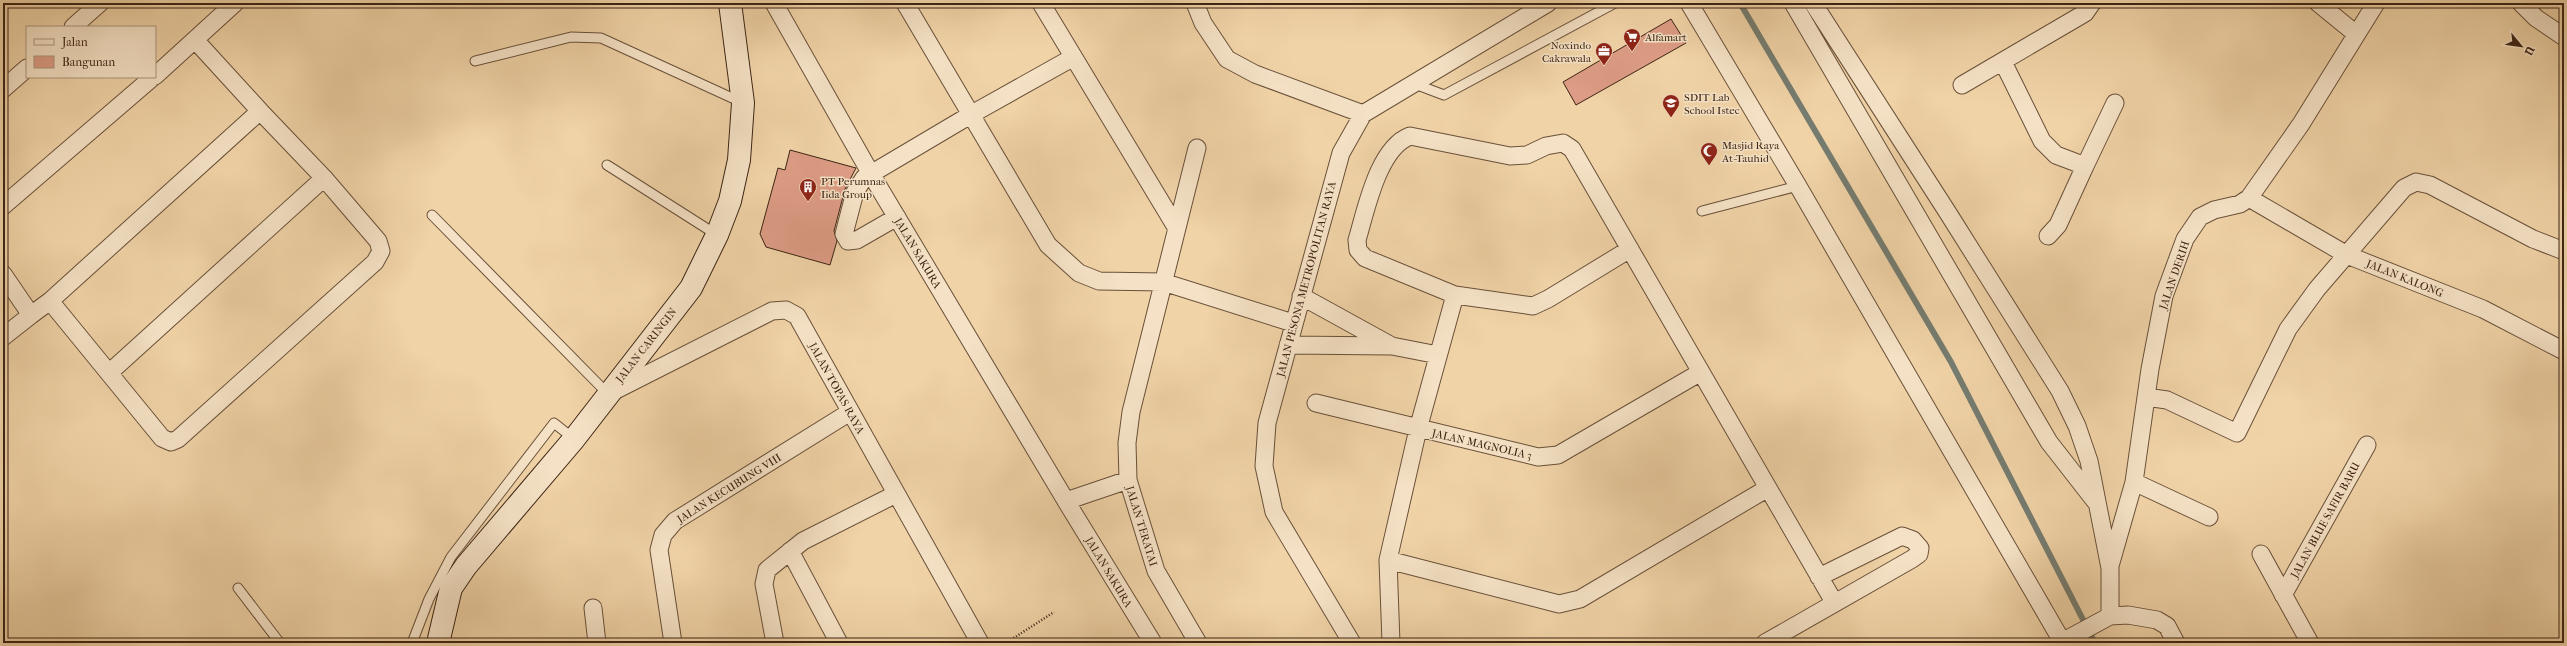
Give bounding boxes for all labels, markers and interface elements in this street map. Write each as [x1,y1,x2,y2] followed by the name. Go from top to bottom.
[26,26,156,78] legend
[2501,26,2541,66] north arrow
[1622,27,1642,52] supermarket icon: Alfamart
[1644,31,1687,44] place label: Alfamart
[61,35,88,49] text: Jalan
[1542,39,1592,65] place label: Noxindo Cakrawala
[1594,41,1614,66] office icon: Noxindo Cakrawala
[2521,43,2538,58] text: U
[62,55,115,69] text: Bangunan
[1684,91,1740,117] place label: SDIT Lab School Istec
[1661,93,1681,118] school or university icon: SDIT Lab School Istec
[1721,139,1780,165] place label: Masjid Raya At-Tauhid
[1699,141,1719,166] mosque icon: Masjid Raya At-Tauhid
[821,175,885,201] place label: PT Perumnas Iida Group
[798,177,818,202] building icon: PT Perumnas Iida Group
[1274,179,1339,379] street label: JALAN PESONA METROPOLITAN RAYA
[891,215,944,292] street label: JALAN SAKURA
[2156,239,2192,312] street label: JALAN DERIH
[2363,257,2446,300] street label: JALAN KALONG
[613,305,680,386] street label: JALAN CARINGIN
[806,339,867,437] street label: JALAN TOPAS RAYA
[1430,426,1533,462] street label: JALAN MAGNOLIA 3
[674,451,784,526] street label: JALAN KECUBUNG VIII
[2288,460,2363,581] street label: JALAN BLUE SAFIR BARU
[1123,483,1160,569] street label: JALAN TERATAI
[1082,534,1135,611] street label: JALAN SAKURA

